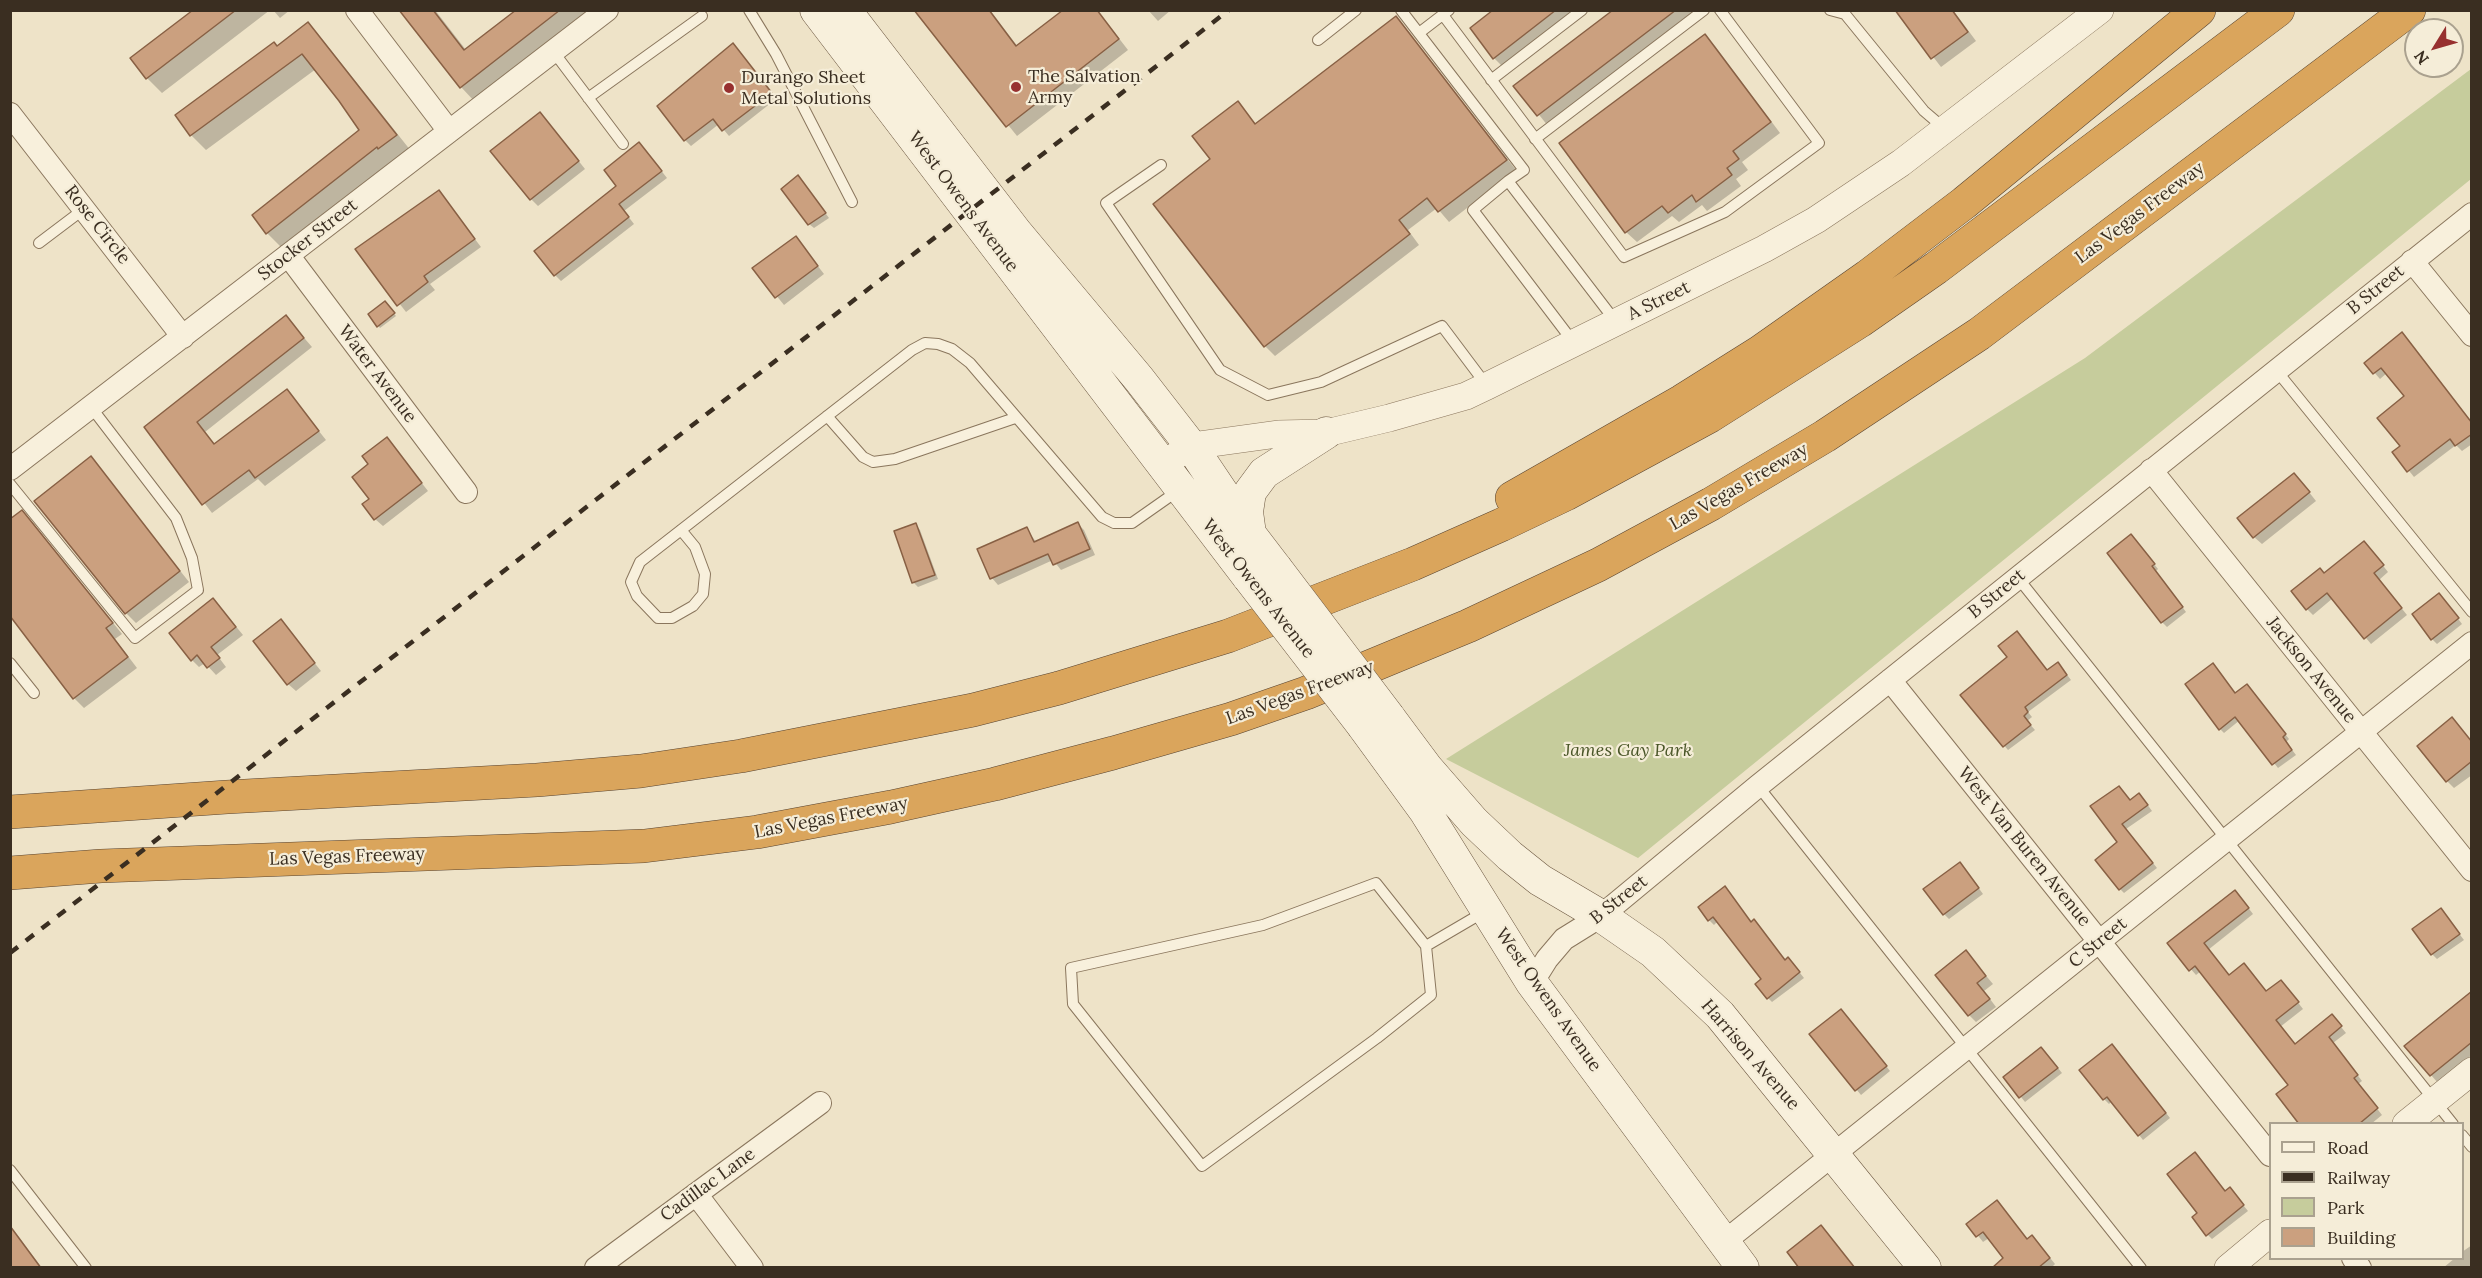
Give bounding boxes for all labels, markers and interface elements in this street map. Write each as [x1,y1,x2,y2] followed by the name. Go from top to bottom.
[2404,18,2464,78] north arrow
[2410,47,2433,69] text: N
[1028,66,1141,109] place label: The Salvation Army
[741,67,871,110] place label: Durango Sheet Metal Solutions
[1009,80,1023,94] marker: The Salvation Army
[722,81,736,95] marker: Durango Sheet Metal Solutions
[903,127,1023,277] street label: West Owens Avenue
[2071,157,2209,269] street label: Las Vegas Freeway
[60,181,134,269] street label: Rose Circle
[254,195,362,285] street label: Stocker Street
[2343,261,2409,319] street label: B Street
[1624,277,1694,325] street label: A Street
[333,321,421,427] street label: Water Avenue
[1666,439,1812,535] street label: Las Vegas Freeway
[1197,515,1319,663] street label: West Owens Avenue
[1964,565,2030,623] street label: B Street
[2262,612,2360,728] street label: Jackson Avenue
[1223,656,1377,730] street label: Las Vegas Freeway
[1564,740,1692,762] park label: James Gay Park
[1953,763,2095,931] street label: West Van Buren Avenue
[752,793,910,843] street label: Las Vegas Freeway
[269,843,425,871] street label: Las Vegas Freeway
[1586,871,1652,929] street label: B Street
[2065,913,2131,973] street label: C Street
[1490,924,1606,1076] street label: West Owens Avenue
[1696,995,1804,1115] street label: Harrison Avenue
[2269,1122,2464,1260] legend
[2327,1136,2369,1159] text: Road
[656,1143,760,1227] street label: Cadillac Lane
[2327,1166,2390,1189] text: Railway
[2327,1196,2364,1219] text: Park
[2327,1226,2395,1249] text: Building

